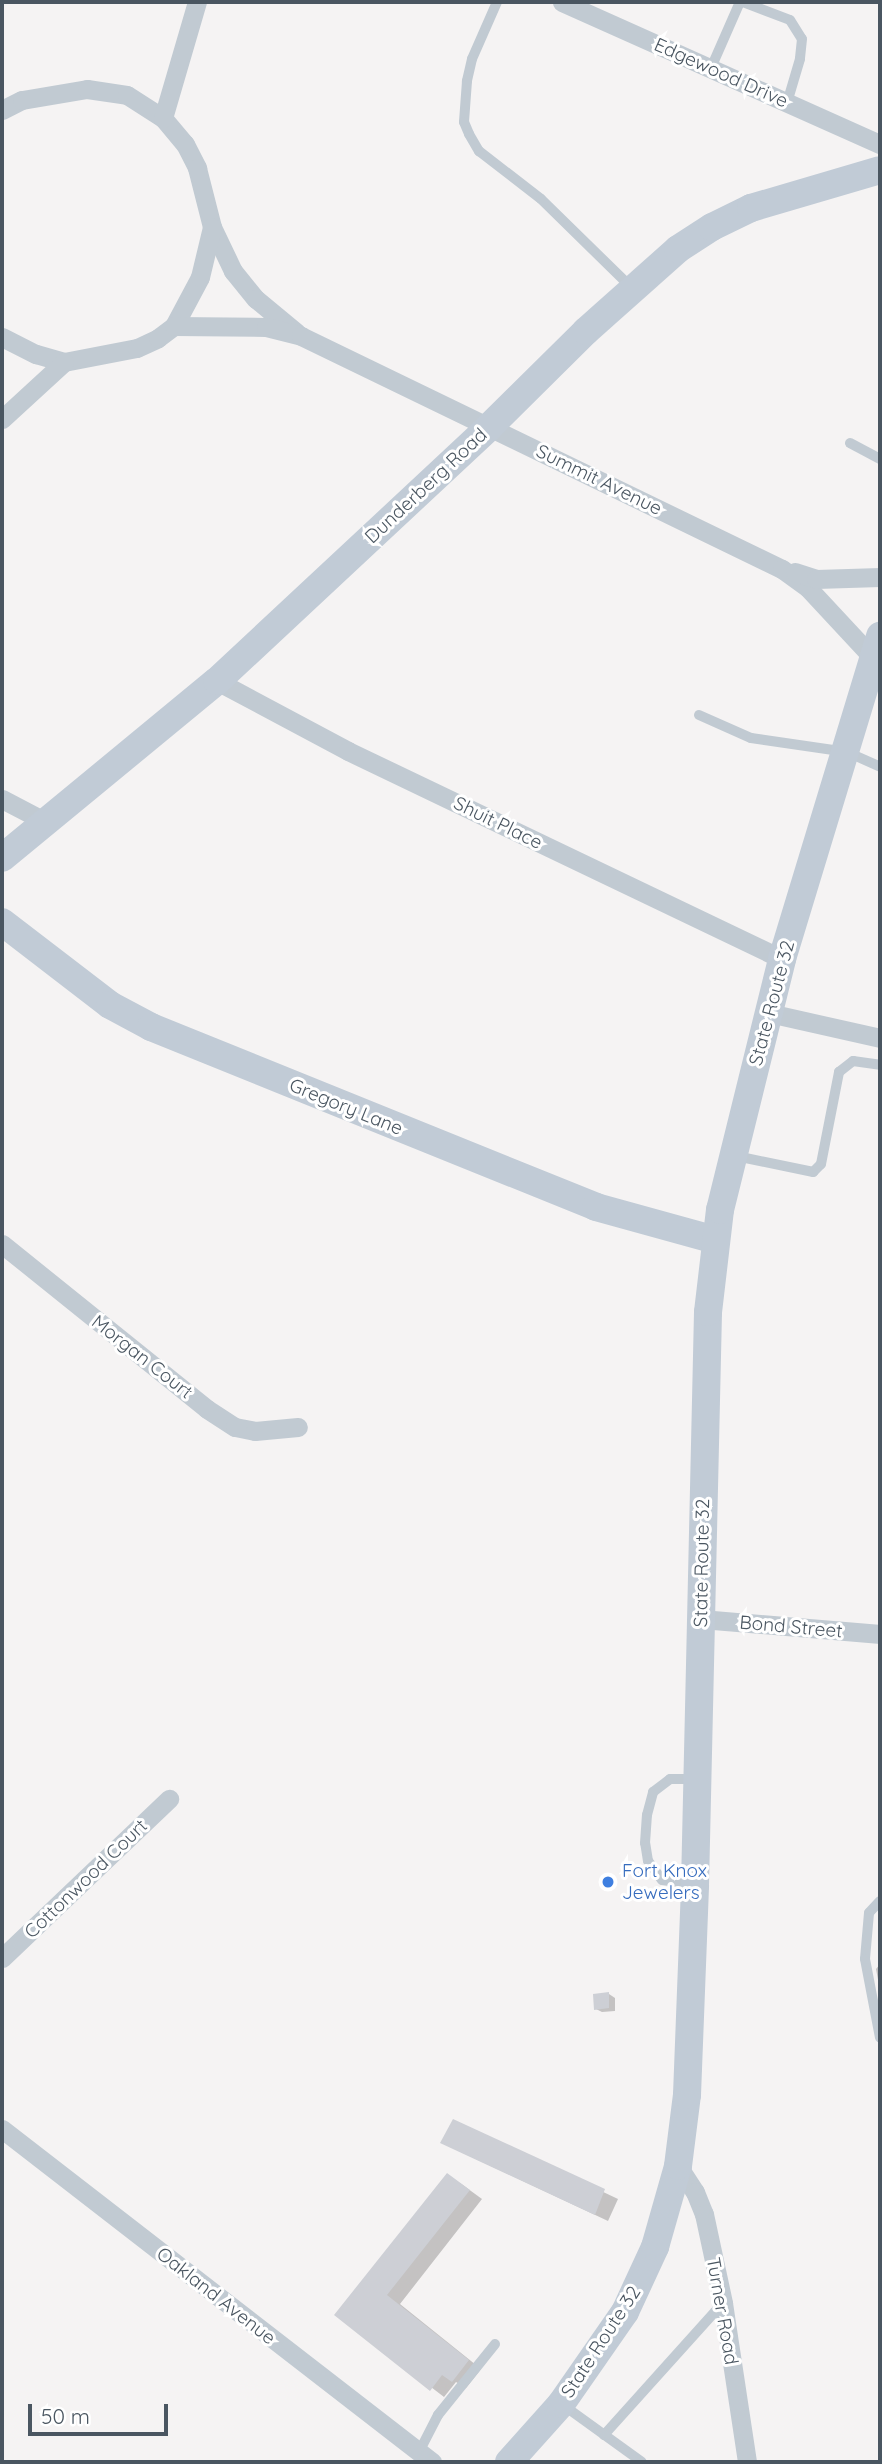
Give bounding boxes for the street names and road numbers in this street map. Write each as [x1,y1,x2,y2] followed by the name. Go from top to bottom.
[651,33,791,113] street label: Edgewood Drive
[360,424,492,548] street label: Dunderberg Road
[533,440,665,520] street label: Summit Avenue
[450,792,546,854] street label: Shuit Place
[744,938,800,1068] street label: State Route 32
[286,1074,406,1140] street label: Gregory Lane
[87,1310,197,1404] street label: Morgan Court
[689,1499,715,1627] street label: State Route 32
[738,1611,844,1643] street label: Bond Street
[20,1815,152,1943] street label: Cottonwood Court
[152,2242,280,2350] street label: Oakland Avenue
[701,2256,743,2366] street label: Turner Road
[556,2282,646,2402] street label: State Route 32

